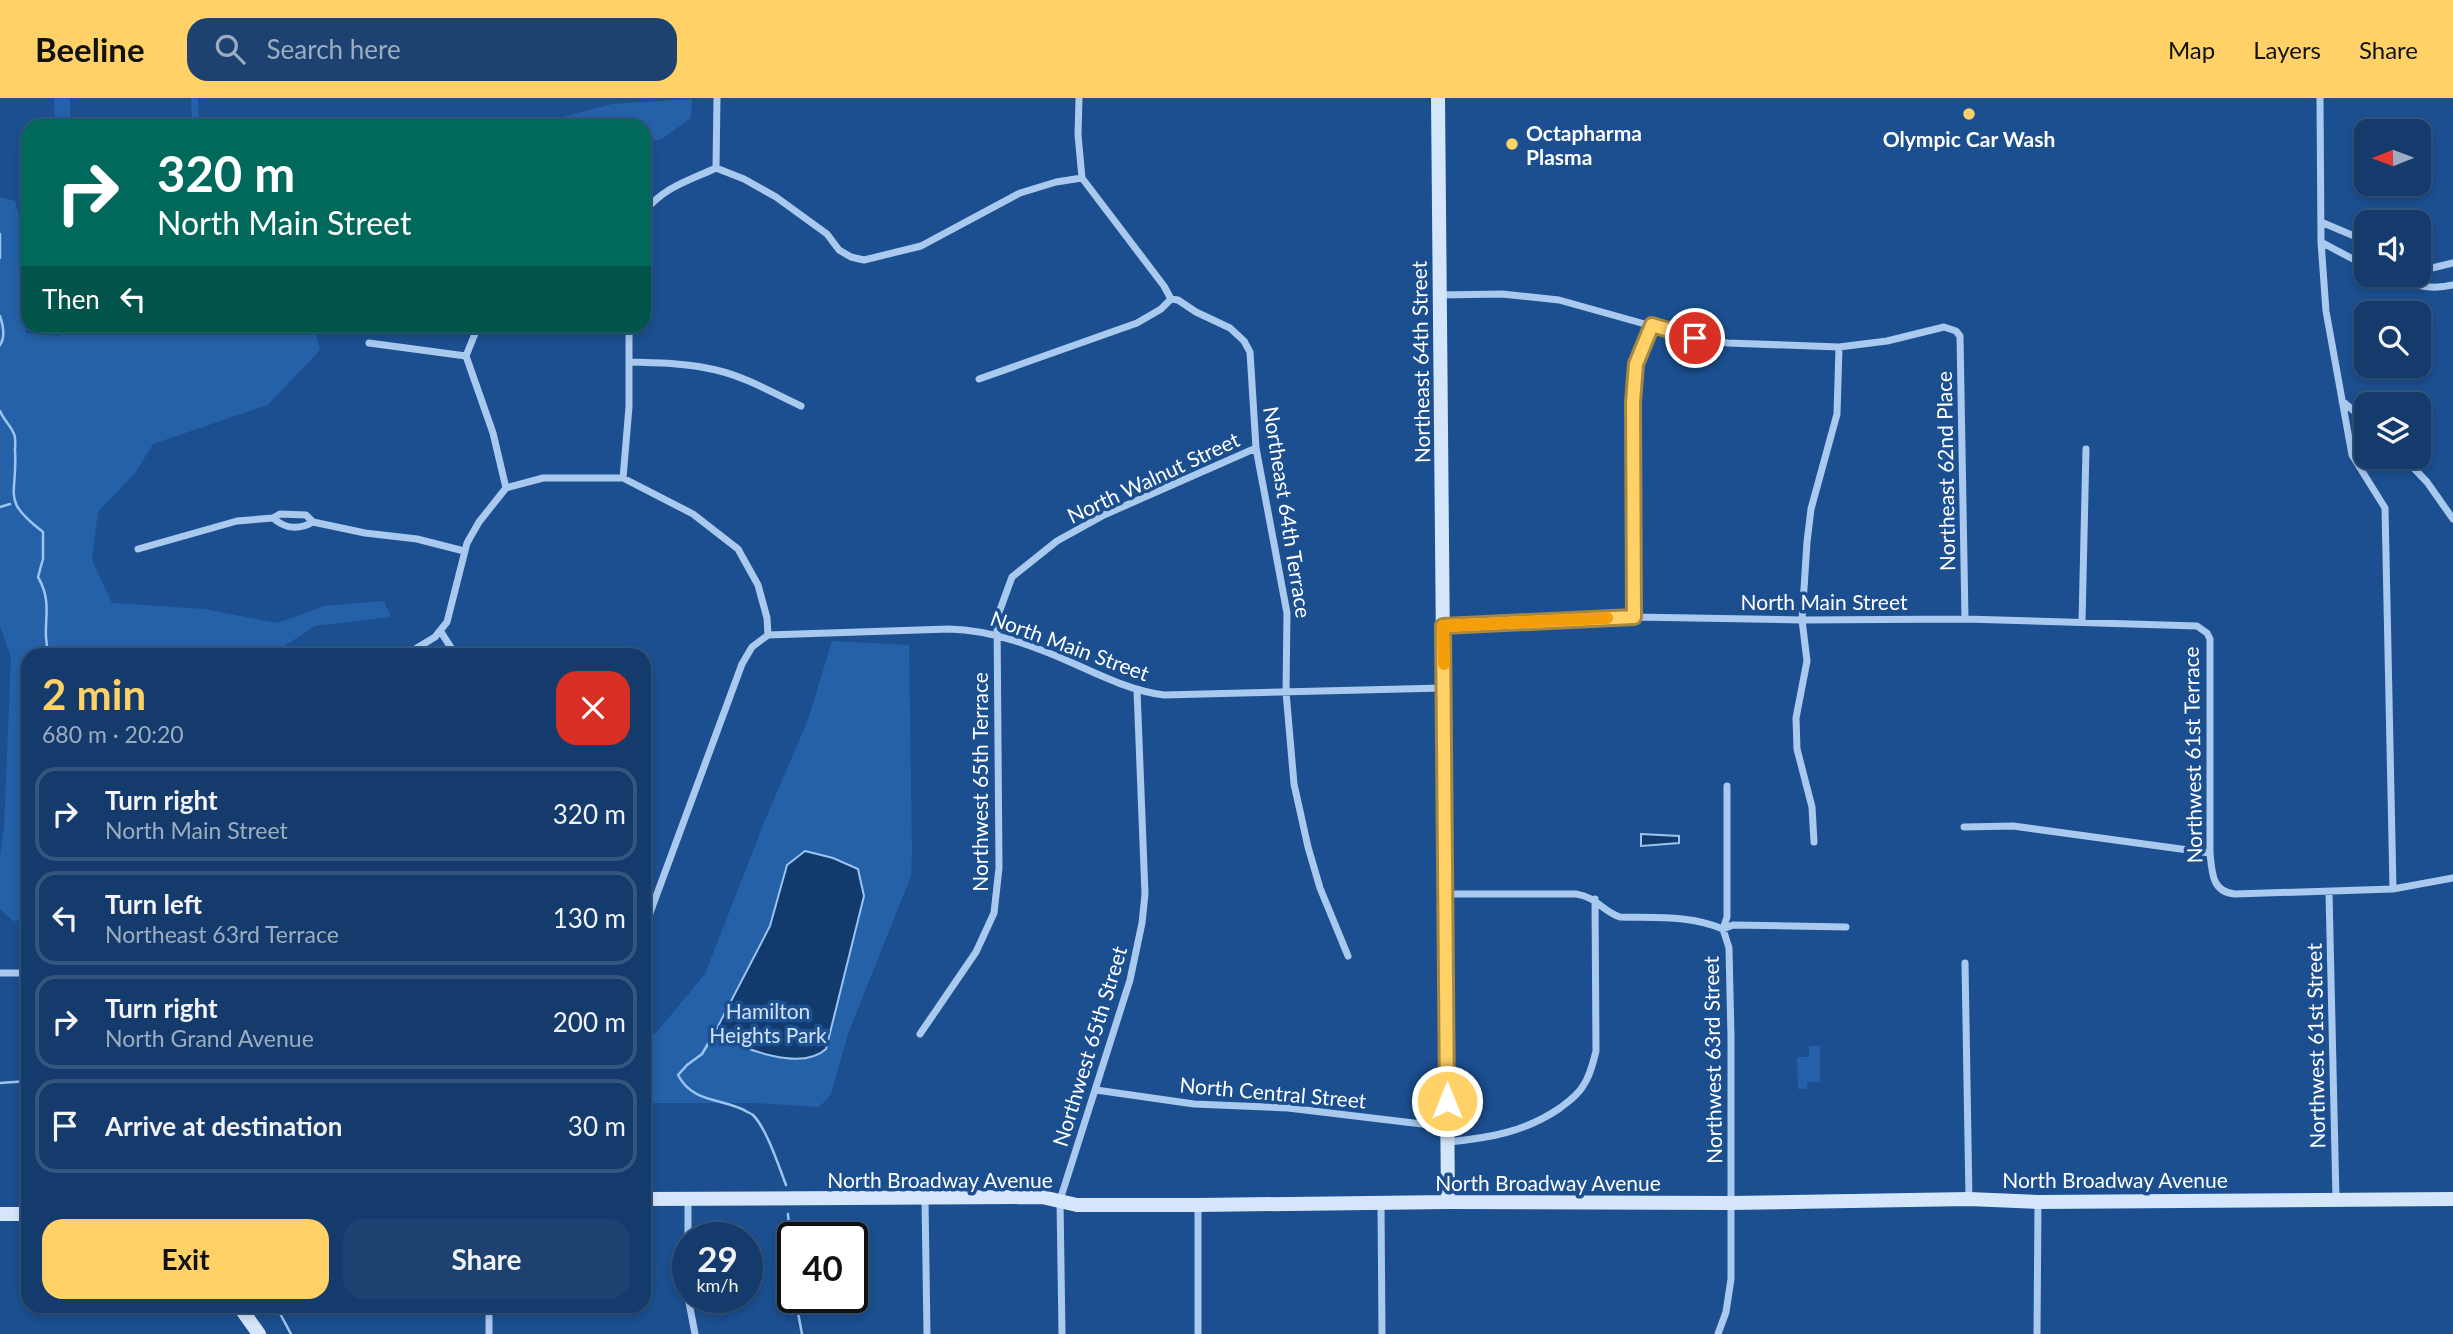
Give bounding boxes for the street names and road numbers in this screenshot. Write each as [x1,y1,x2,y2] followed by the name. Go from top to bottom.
[1406,260,1434,463] street label: Northeast 64th Street
[1931,371,1959,571] street label: Northeast 62nd Place
[1259,404,1317,620] street label: Northeast 64th Terrace
[1063,426,1244,528] street label: North Walnut Street
[1741,589,1908,614] street label: North Main Street
[987,605,1153,685] street label: North Main Street
[2178,646,2206,864] street label: Northwest 61st Terrace
[967,672,992,892] street label: Northwest 65th Terrace
[1047,942,1132,1149] street label: Northwest 65th Street
[2301,943,2329,1149] street label: Northwest 61st Street
[1698,955,1726,1164] street label: Northwest 63rd Street
[1179,1071,1368,1113] street label: North Central Street
[827,1167,1053,1192] street label: North Broadway Avenue
[2002,1167,2228,1192] street label: North Broadway Avenue
[1435,1170,1661,1195] street label: North Broadway Avenue

